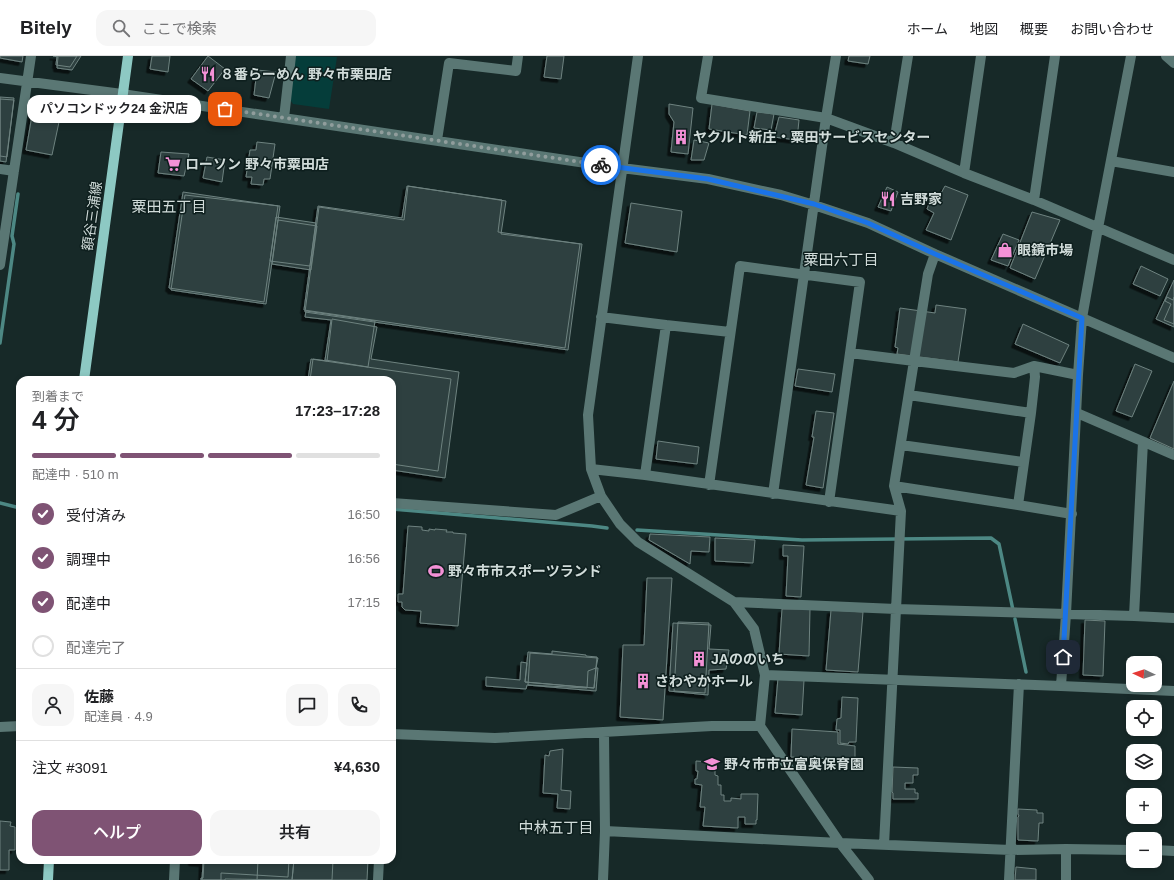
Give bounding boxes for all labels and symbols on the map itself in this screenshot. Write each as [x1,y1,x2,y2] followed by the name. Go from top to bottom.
[199,65,217,83] restaurant icon: ８番らーめん 野々市栗田店
[220,66,392,82] place label: ８番らーめん 野々市栗田店
[208,92,242,126] pin
[27,95,201,123] callout: パソコンドック24 金沢店
[672,128,690,146] building icon: ヤクルト新庄・粟田サービスセンター
[693,129,931,145] place label: ヤクルト新庄・粟田サービスセンター
[581,145,621,185] courier
[164,155,182,173] supermarket icon: ローソン 野々市粟田店
[185,156,329,172] place label: ローソン 野々市粟田店
[79,180,105,252] street label: 額谷三浦線
[879,190,897,208] restaurant icon: 吉野家
[900,191,942,207] place label: 吉野家
[131,198,207,215] district label: 粟田五丁目
[996,241,1014,259] shop icon: 眼鏡市場
[1017,242,1073,258] place label: 眼鏡市場
[803,251,879,268] district label: 粟田六丁目
[427,562,445,580] sports icon: 野々市市スポーツランド
[448,563,602,579] place label: 野々市市スポーツランド
[1046,640,1080,674] pin
[690,650,708,668] building icon: JAののいち
[711,651,785,667] place label: JAののいち
[1126,656,1162,692] north arrow
[634,672,652,690] building icon: さわやかホール
[655,673,753,689] place label: さわやかホール
[703,755,721,773] school or university icon: 野々市市立富奥保育園
[724,756,864,772] place label: 野々市市立富奥保育園
[518,819,594,836] district label: 中林五丁目

